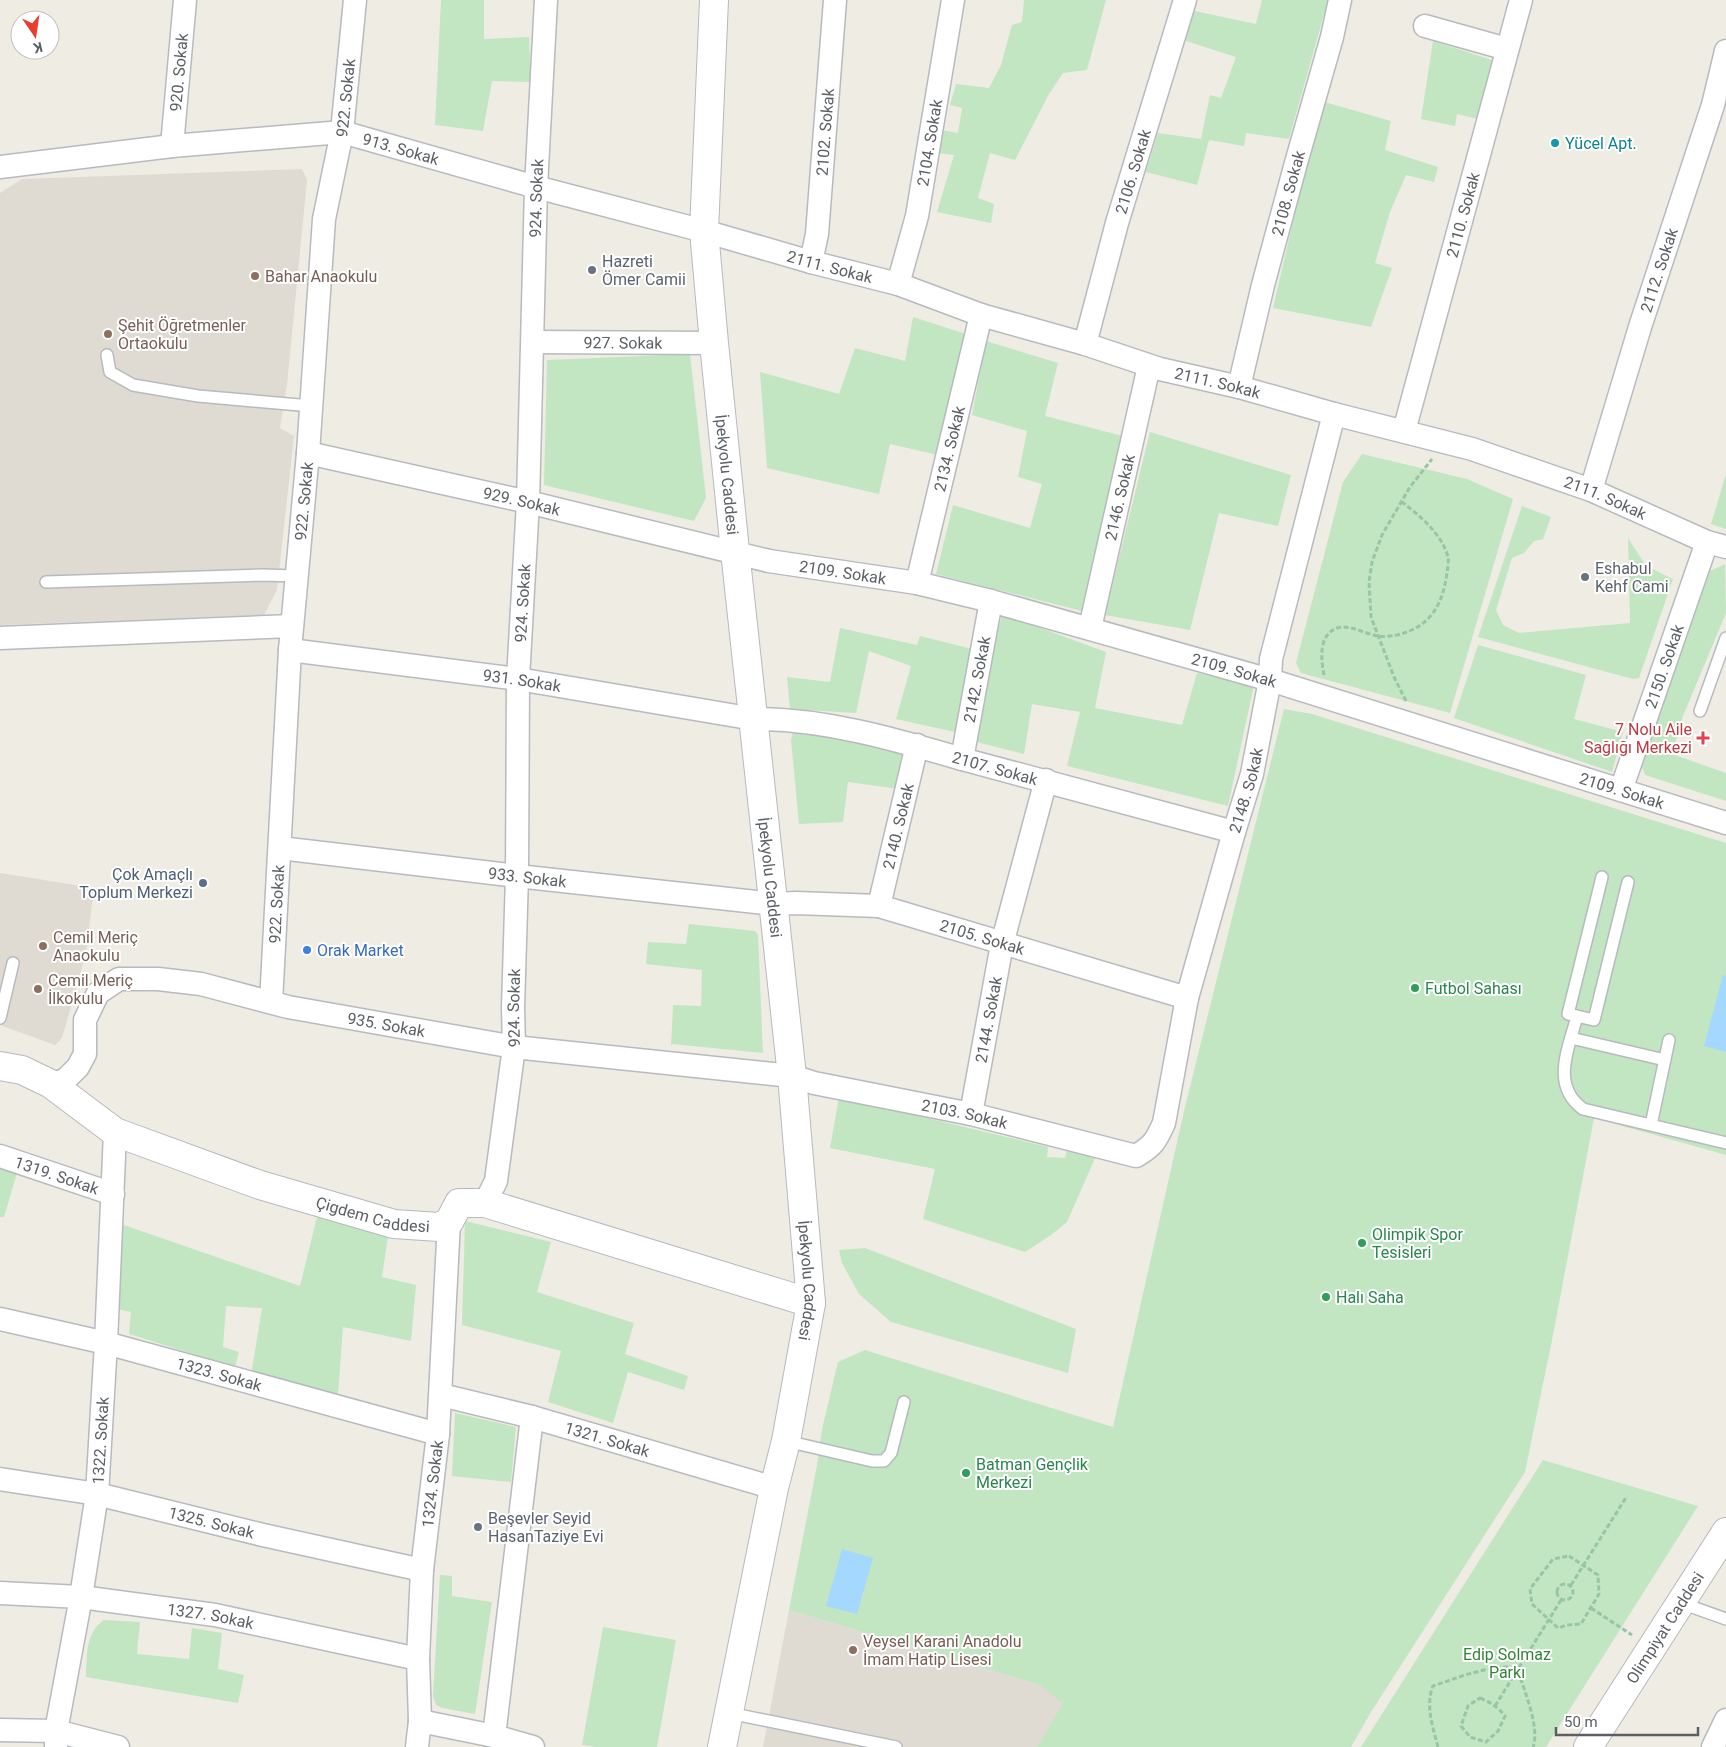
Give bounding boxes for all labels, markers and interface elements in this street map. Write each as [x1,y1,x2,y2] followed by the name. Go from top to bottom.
[10,10,60,60] north arrow
[166,31,192,112] street label: 920. Sokak
[32,39,44,56] text: K
[332,57,359,139] street label: 922. Sokak
[813,87,838,176] street label: 2102. Sokak
[913,97,946,188] street label: 2104. Sokak
[1111,126,1155,216] street label: 2106. Sokak
[360,129,442,169] street label: 913. Sokak
[1565,134,1637,153] place label: Yücel Apt.
[1549,137,1561,149] marker: Yücel Apt.
[1268,147,1309,238] street label: 2108. Sokak
[526,158,548,238] street label: 924. Sokak
[1443,169,1484,260] street label: 2110. Sokak
[1636,225,1682,315] street label: 2112. Sokak
[785,247,875,287] street label: 2111. Sokak
[602,252,686,289] place label: Hazreti Ömer Camii
[586,264,598,276] marker: Hazreti Ömer Camii
[265,267,377,286] place label: Bahar Anaokulu
[249,270,261,282] marker: Bahar Anaokulu
[118,316,247,353] place label: Şehit Öğretmenler Ortaokulu
[102,328,114,340] marker: Şehit Öğretmenler Ortaokulu
[584,333,663,353] street label: 927. Sokak
[1173,364,1263,403] street label: 2111. Sokak
[930,403,969,494] street label: 2134. Sokak
[711,414,742,536] street label: İpekyolu Caddesi
[1101,452,1139,542] street label: 2146. Sokak
[291,460,317,541] street label: 922. Sokak
[1561,472,1650,524] street label: 2111. Sokak
[481,483,563,520] street label: 929. Sokak
[798,557,888,588] street label: 2109. Sokak
[1595,559,1669,596] place label: Eshabul Kehf Cami
[511,562,535,643] street label: 924. Sokak
[1579,571,1591,583] marker: Eshabul Kehf Cami
[1641,621,1688,711] street label: 2150. Sokak
[960,634,995,724] street label: 2142. Sokak
[1189,649,1280,692] street label: 2109. Sokak
[482,666,563,696] street label: 931. Sokak
[1584,720,1692,757] place label: 7 Nolu Aile Sağlığı Merkezi
[1696,731,1710,745] marker: 7 Nolu Aile Sağlığı Merkezi
[1225,745,1267,835] street label: 2148. Sokak
[950,748,1040,789] street label: 2107. Sokak
[1577,769,1667,813] street label: 2109. Sokak
[879,781,918,871] street label: 2140. Sokak
[754,816,786,939] street label: İpekyolu Caddesi
[265,863,288,944] street label: 922. Sokak
[487,864,568,891] street label: 933. Sokak
[79,865,193,902] place label: Çok Amaçlı Toplum Merkezi
[197,877,209,889] marker: Çok Amaçlı Toplum Merkezi
[937,916,1028,959] street label: 2105. Sokak
[53,928,138,965] place label: Cemil Meriç Anaokulu
[37,940,49,952] marker: Cemil Meriç Anaokulu
[317,941,404,960] place label: Orak Market
[301,944,313,956] marker: Orak Market
[504,967,524,1047] street label: 924. Sokak
[48,971,133,1008] place label: Cemil Meriç İlkokulu
[971,974,1006,1065] street label: 2144. Sokak
[1425,979,1522,998] place label: Futbol Sahası
[1409,982,1421,994] marker: Futbol Sahası
[32,983,44,995] marker: Cemil Meriç İlkokulu
[346,1009,427,1041] street label: 935. Sokak
[920,1095,1010,1133] street label: 2103. Sokak
[12,1153,102,1199] street label: 1319. Sokak
[314,1193,430,1236] street label: Çigdem Caddesi
[794,1219,820,1342] street label: İpekyolu Caddesi
[1372,1225,1463,1262] place label: Olimpik Spor Tesisleri
[1356,1237,1368,1249] marker: Olimpik Spor Tesisleri
[1336,1288,1404,1307] place label: Halı Saha
[1320,1291,1332,1303] marker: Halı Saha
[174,1354,265,1395] street label: 1323. Sokak
[89,1395,113,1485] street label: 1322. Sokak
[562,1418,653,1461] street label: 1321. Sokak
[418,1438,447,1529] street label: 1324. Sokak
[976,1455,1089,1492] place label: Batman Gençlik Merkezi
[960,1467,972,1479] marker: Batman Gençlik Merkezi
[166,1503,257,1543] street label: 1325. Sokak
[488,1509,604,1546] place label: Beşevler Seyid HasanTaziye Evi
[472,1521,484,1533] marker: Beşevler Seyid HasanTaziye Evi
[1622,1568,1708,1687] street label: Olimpiyat Caddesi
[166,1600,256,1633] street label: 1327. Sokak
[863,1632,1021,1669] place label: Veysel Karani Anadolu İmam Hatip Lisesi
[847,1644,859,1656] marker: Veysel Karani Anadolu İmam Hatip Lisesi
[1463,1645,1551,1682] park label: Edip Solmaz Parkı
[1556,1704,1698,1736] scale bar
[1564,1713,1598,1731] text: 50 m

